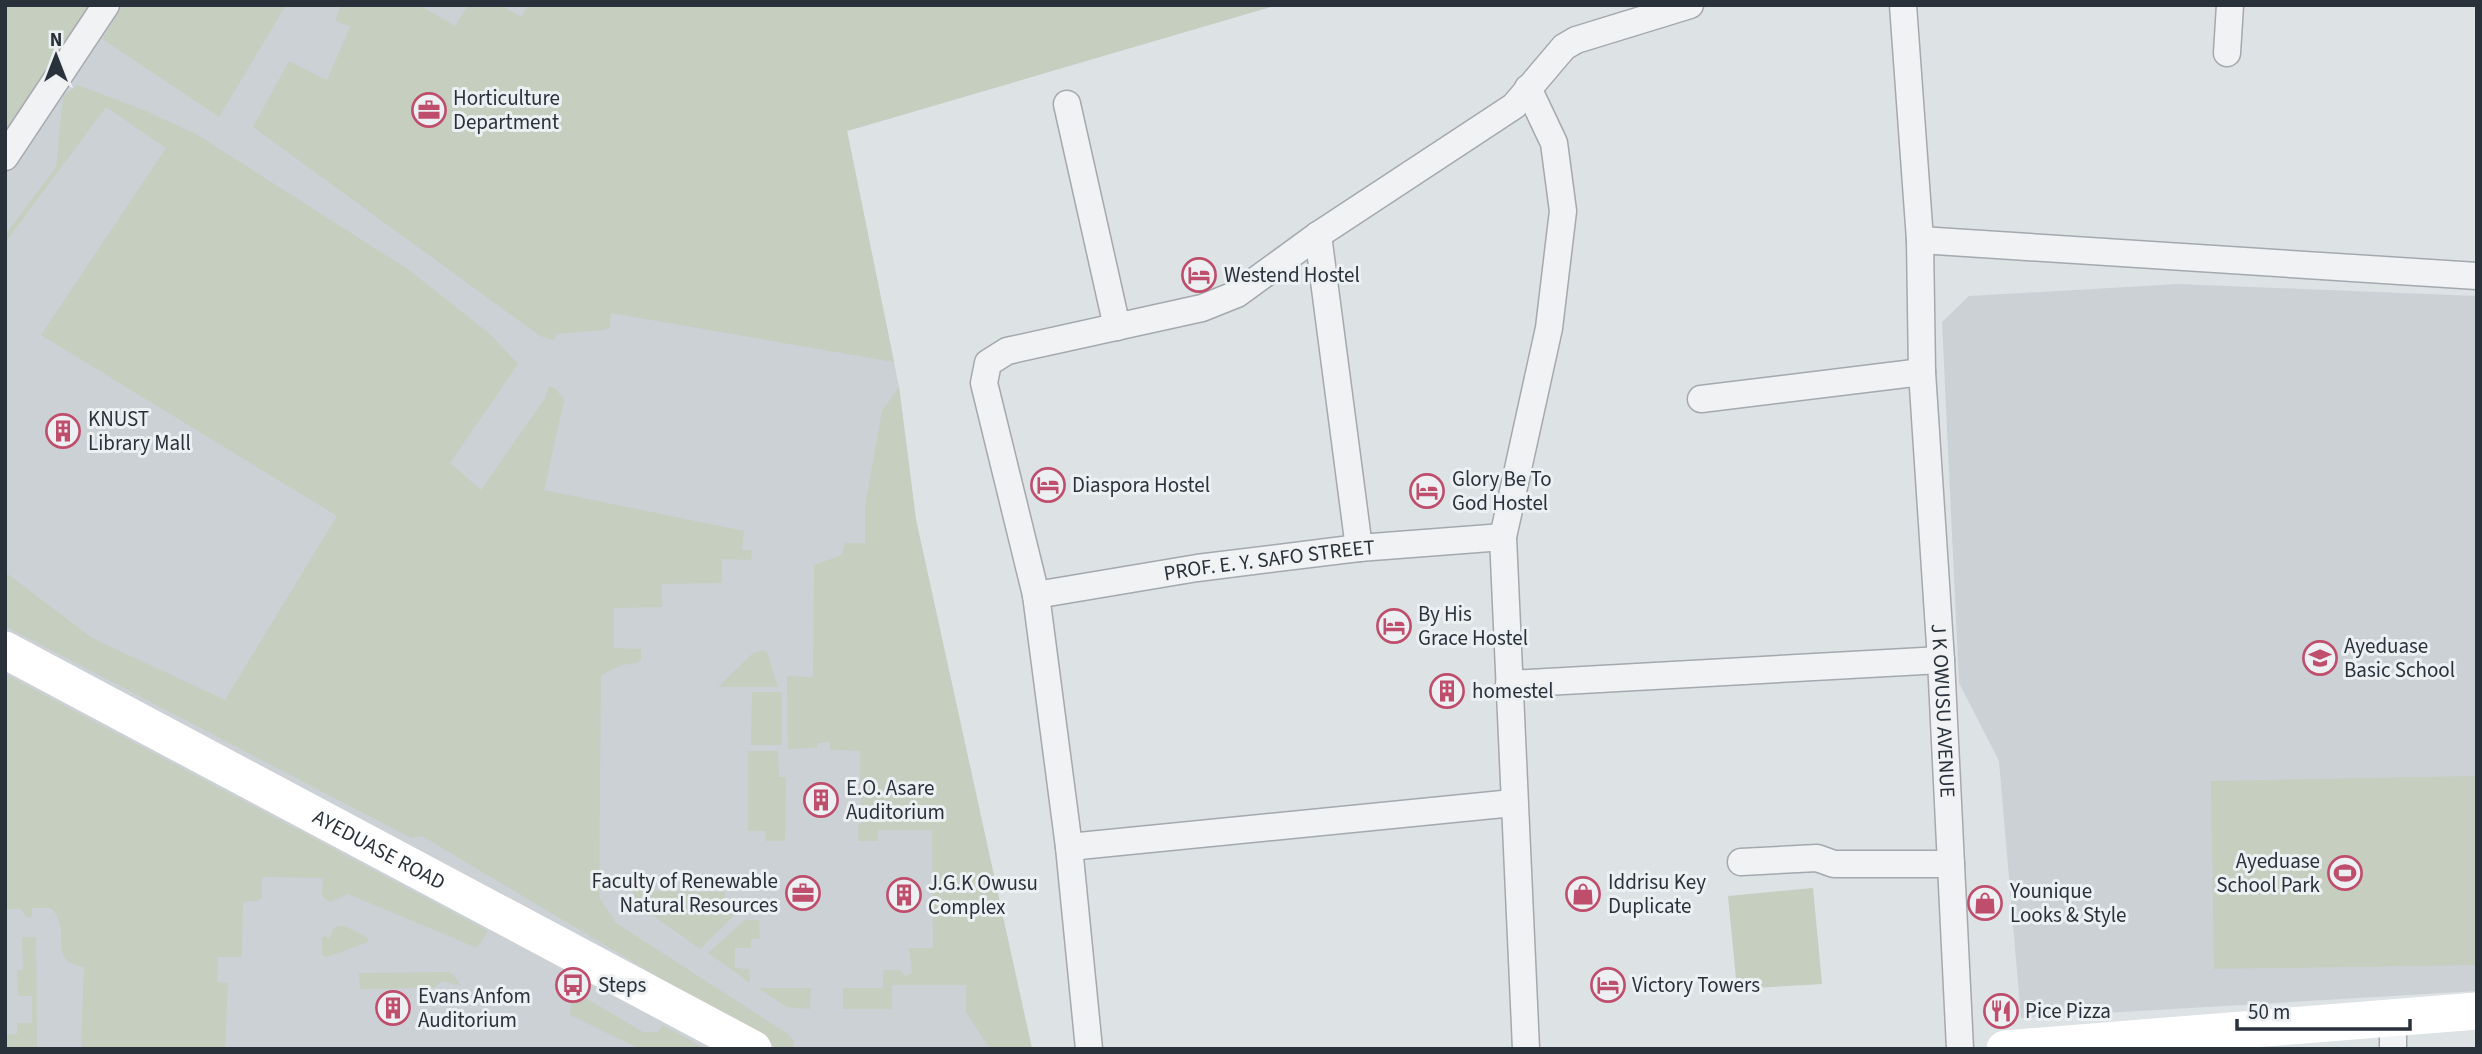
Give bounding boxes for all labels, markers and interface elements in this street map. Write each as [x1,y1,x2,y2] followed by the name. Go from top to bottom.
[21,21,91,91] north arrow
[50,27,62,54] text: N
[453,83,560,137] place label: Horticulture Department
[410,91,448,129] office icon: Horticulture Department
[1180,256,1218,294] hotel icon: Westend Hostel
[1224,260,1360,290] place label: Westend Hostel
[88,404,191,458] place label: KNUST Library Mall
[44,412,82,450] building icon: KNUST Library Mall
[1452,464,1552,518] place label: Glory Be To God Hostel
[1029,466,1067,504] hotel icon: Diaspora Hostel
[1072,470,1210,500] place label: Diaspora Hostel
[1408,472,1446,510] hotel icon: Glory Be To God Hostel
[1161,532,1376,588] street label: PROF. E. Y. SAFO STREET
[1418,599,1528,653] place label: By His Grace Hostel
[1375,607,1413,645] hotel icon: By His Grace Hostel
[1924,623,1963,799] street label: J K OWUSU AVENUE
[2344,631,2455,685] place label: Ayeduase Basic School
[2301,639,2339,677] school or university icon: Ayeduase Basic School
[1428,672,1466,710] building icon: homestel
[1472,676,1554,706] place label: homestel
[846,773,945,827] place label: E.O. Asare Auditorium
[802,781,840,819] building icon: E.O. Asare Auditorium
[308,802,451,897] street label: AYEDUASE ROAD
[2216,846,2321,900] place label: Ayeduase School Park
[2326,854,2364,892] sports icon: Ayeduase School Park
[592,866,778,920] place label: Faculty of Renewable Natural Resources
[1608,867,1706,921] place label: Iddrisu Key Duplicate
[928,868,1038,922] place label: J.G.K Owusu Complex
[784,874,822,912] office icon: Faculty of Renewable Natural Resources
[1564,875,1602,913] shop icon: Iddrisu Key Duplicate
[885,876,923,914] building icon: J.G.K Owusu Complex
[2009,876,2127,930] place label: Younique Looks & Style
[1966,884,2004,922] shop icon: Younique Looks & Style
[554,966,592,1004] bus stop icon: Steps
[1589,966,1627,1004] hotel icon: Victory Towers
[598,970,647,1000] place label: Steps
[1632,970,1760,1000] place label: Victory Towers
[418,981,531,1035] place label: Evans Anfom Auditorium
[2237,988,2410,1032] scale bar
[374,989,412,1027] building icon: Evans Anfom Auditorium
[1982,992,2020,1030] restaurant icon: Pice Pizza
[2025,996,2111,1026] place label: Pice Pizza
[2248,997,2290,1027] text: 50 m

